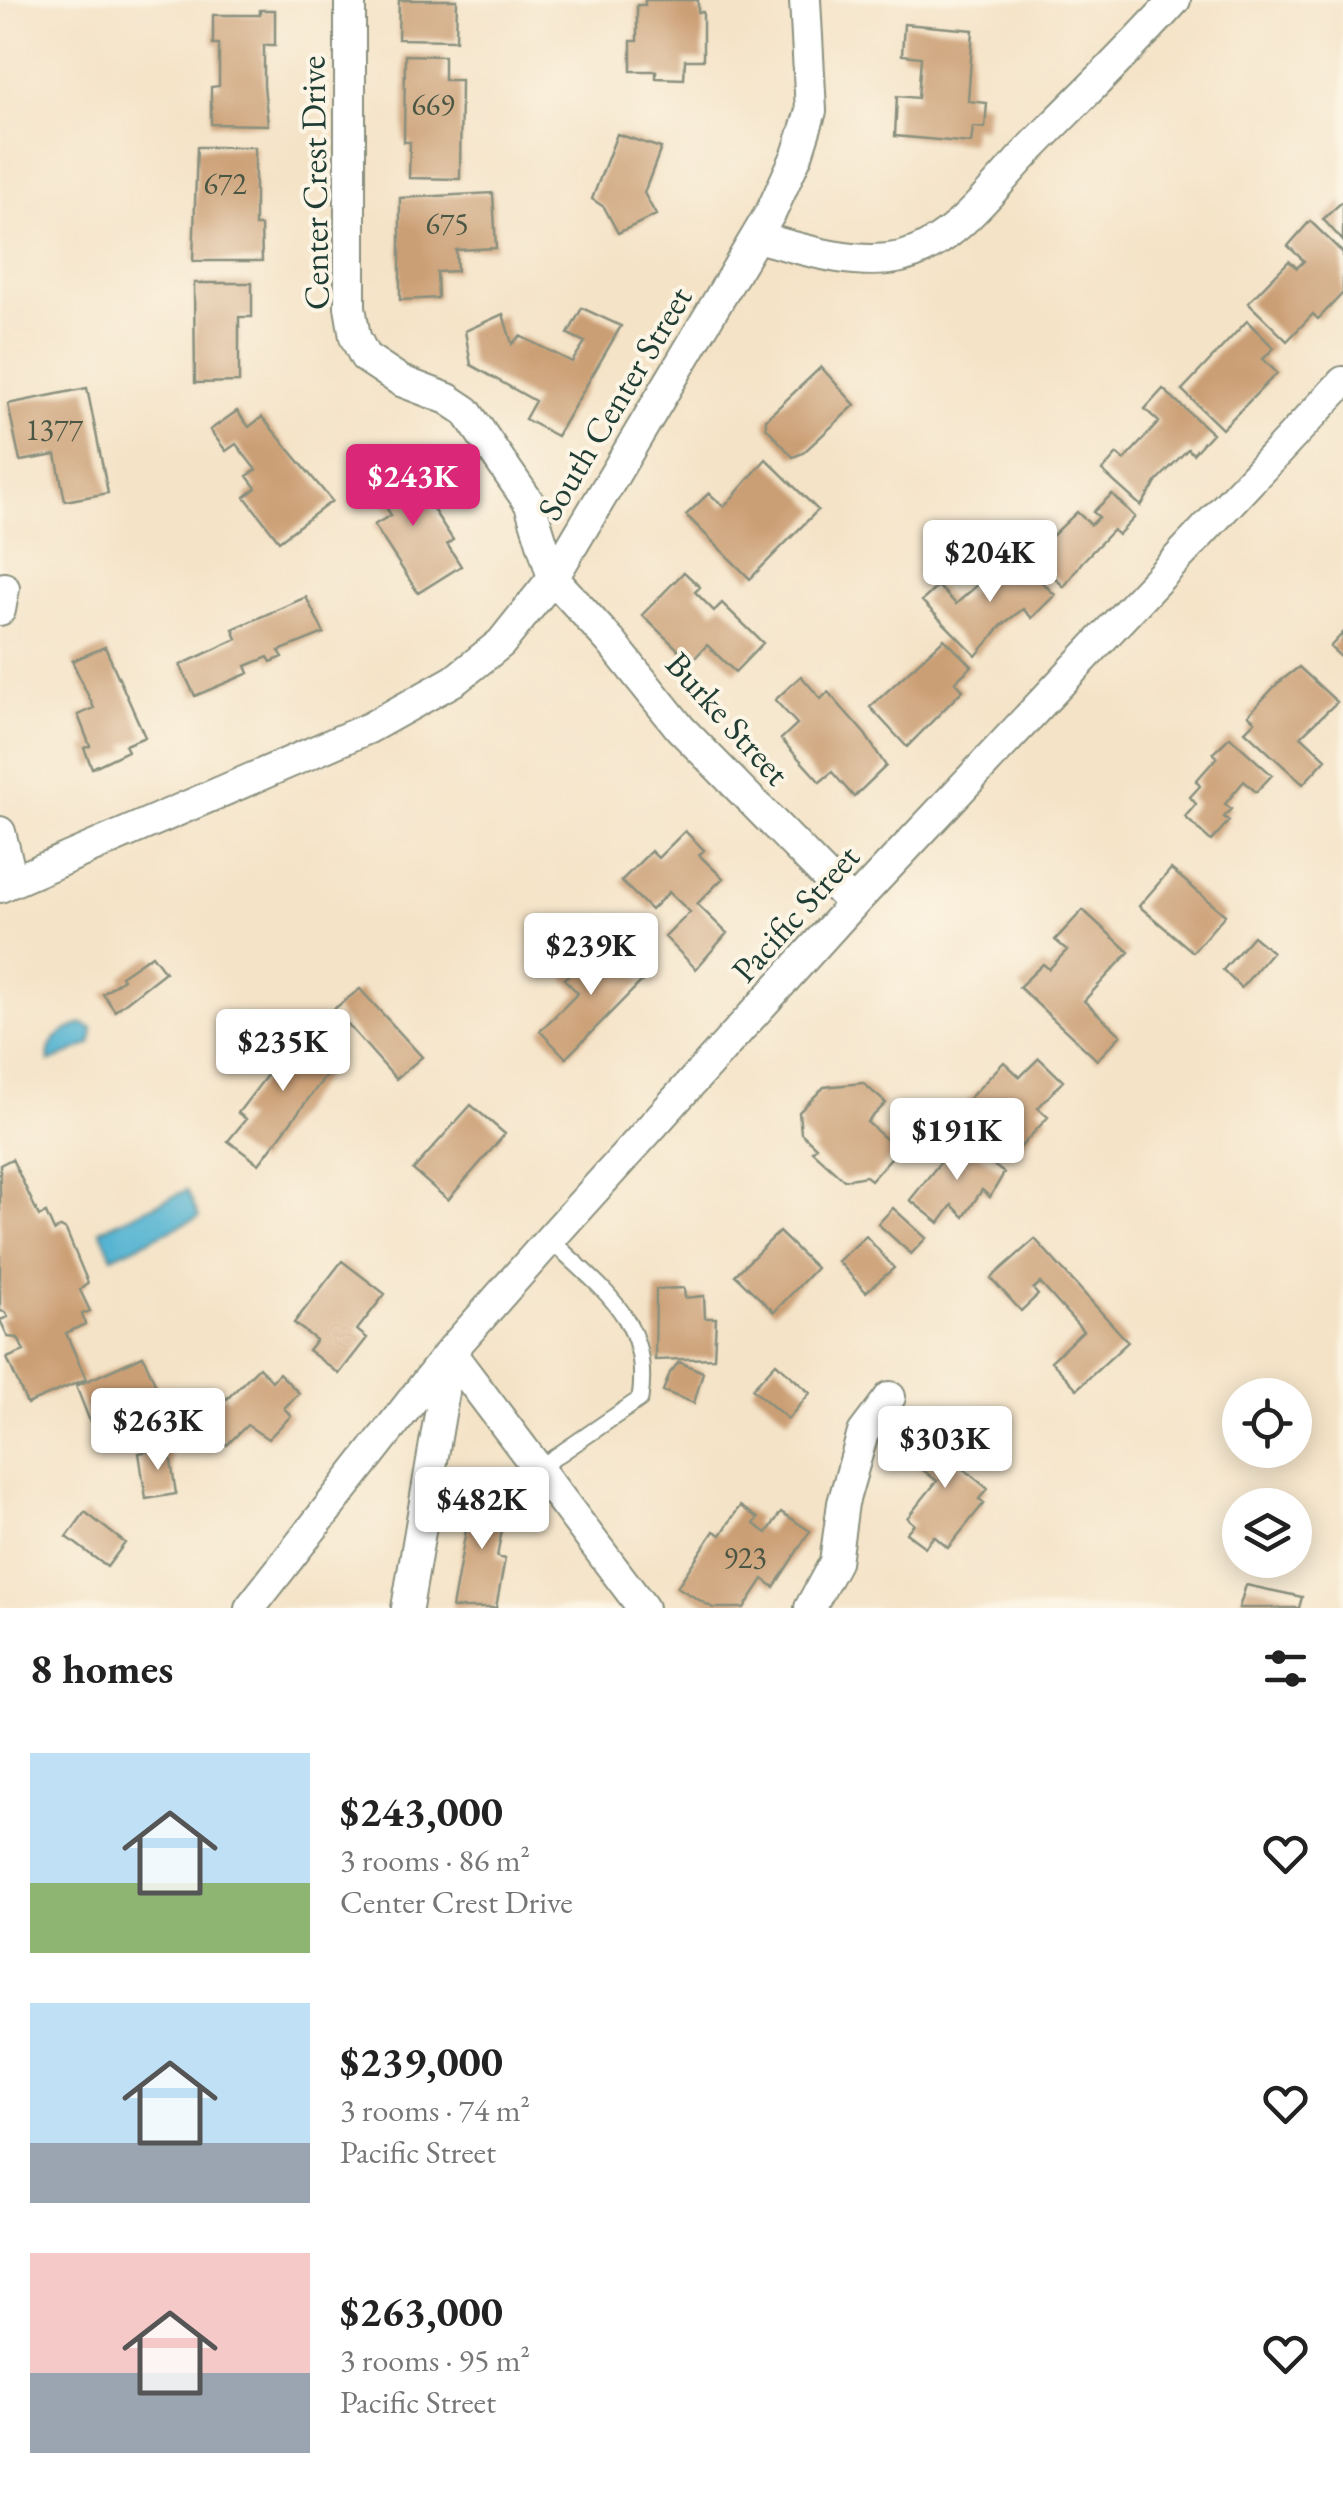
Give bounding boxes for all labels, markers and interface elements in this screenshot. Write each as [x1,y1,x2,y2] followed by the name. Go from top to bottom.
[289,55,339,311] street label: Center Crest Drive
[411,85,455,124] house number: 669
[203,164,247,203] house number: 672
[425,204,469,243] house number: 675
[526,278,702,528] street label: South Center Street
[25,410,83,449] house number: 1377
[343,444,483,529] pin: $243K
[368,455,458,497] text: $243K
[920,520,1060,605] pin: $204K
[945,531,1035,573] text: $204K
[656,642,800,794] street label: Burke Street
[721,835,869,991] street label: Pacific Street
[521,913,661,998] pin: $239K
[546,924,636,966] text: $239K
[213,1009,353,1094] pin: $235K
[238,1020,328,1062] text: $235K
[887,1098,1027,1183] pin: $191K
[912,1109,1002,1151] text: $191K
[1222,1378,1312,1578] map controls
[1222,1378,1312,1468] button: locate
[88,1388,228,1473] pin: $263K
[113,1399,203,1441] text: $263K
[875,1406,1015,1491] pin: $303K
[900,1417,990,1459] text: $303K
[412,1467,552,1552] pin: $482K
[437,1478,527,1520] text: $482K
[1222,1488,1312,1578] button: layers
[723,1538,767,1577] house number: 923
[30,1641,173,1696] text: 8 homes
[1258,1641,1313,1696] icon: filters
[340,1784,503,1839] text: $243,000
[110,1793,230,1913] icon: home
[1258,1826,1313,1881] icon: heart
[340,1839,530,1881] text: 3 rooms · 86 m²
[340,1881,573,1923] text: Center Crest Drive
[340,2034,503,2089] text: $239,000
[110,2043,230,2163] icon: home
[1258,2076,1313,2131] icon: heart
[340,2089,530,2131] text: 3 rooms · 74 m²
[340,2131,496,2173] text: Pacific Street
[340,2284,503,2339] text: $263,000
[110,2293,230,2413] icon: home
[1258,2326,1313,2381] icon: heart
[340,2339,530,2381] text: 3 rooms · 95 m²
[340,2381,496,2423] text: Pacific Street

